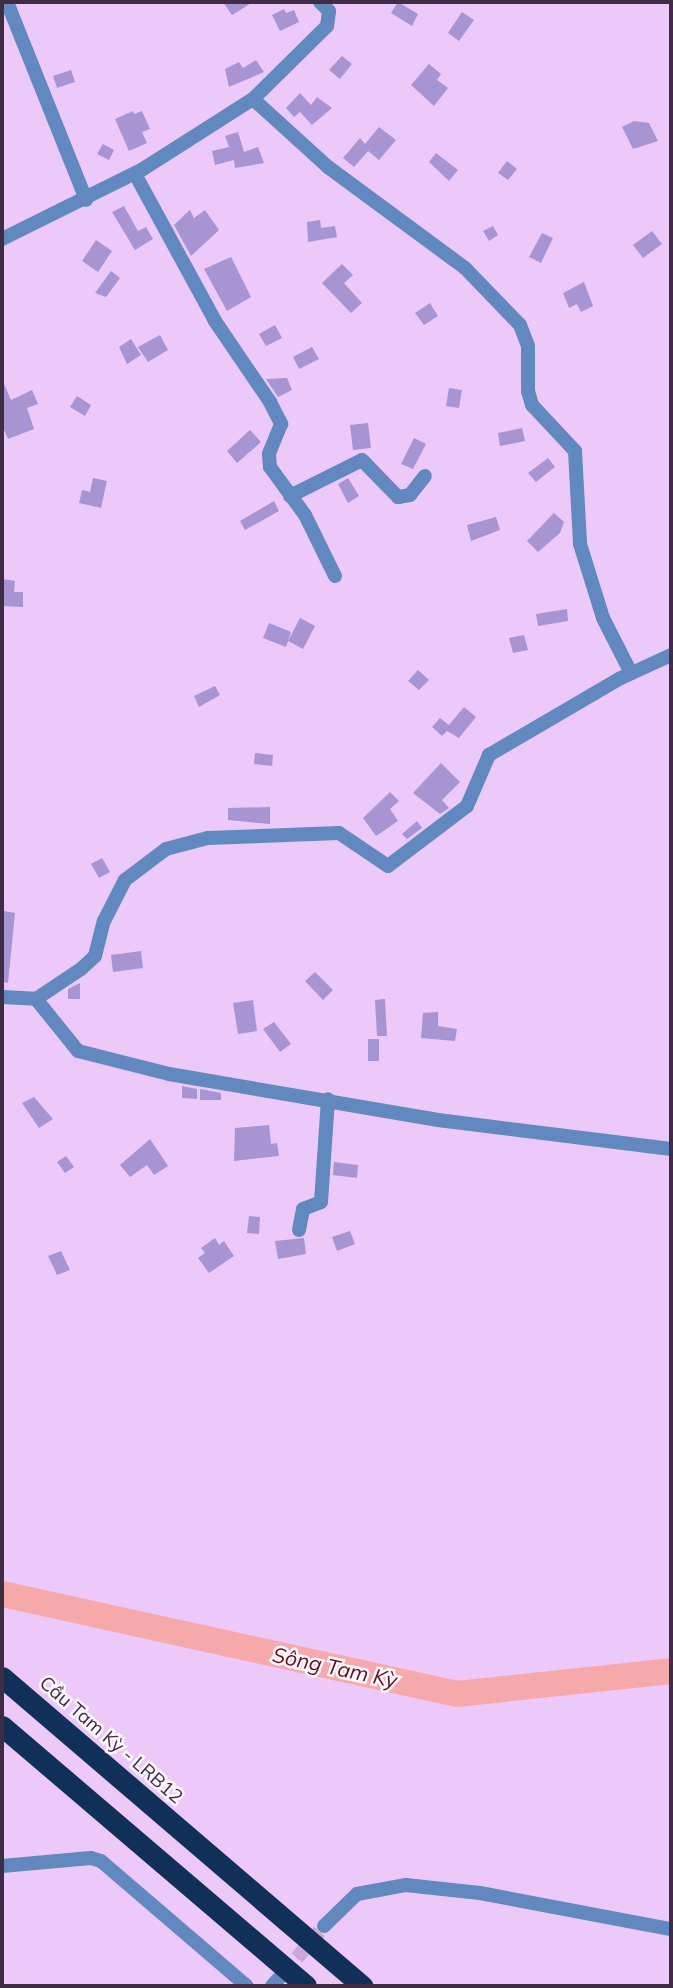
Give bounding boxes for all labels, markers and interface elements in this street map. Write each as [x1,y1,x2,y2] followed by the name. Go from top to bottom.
[270,1641,400,1693] water label: Sông Tam Kỳ
[35,1672,187,1808] street label: Cầu Tam Kỳ - LRB12

